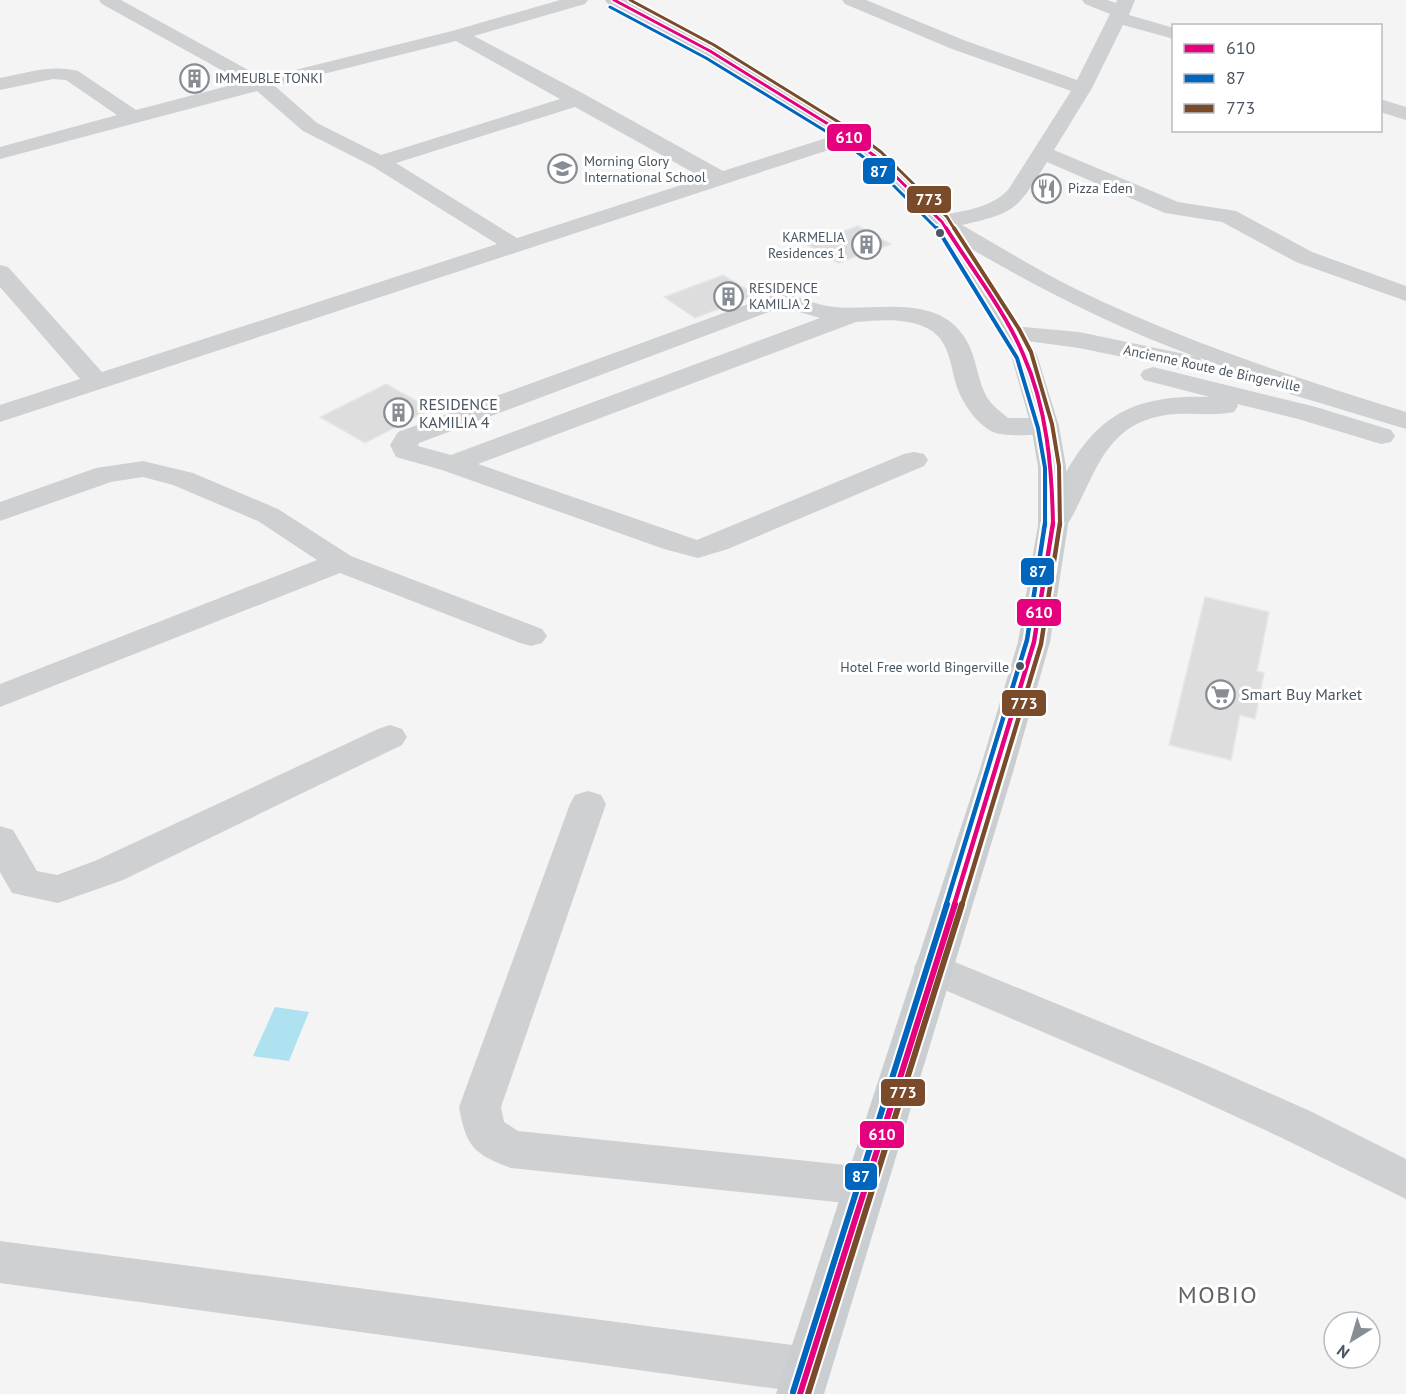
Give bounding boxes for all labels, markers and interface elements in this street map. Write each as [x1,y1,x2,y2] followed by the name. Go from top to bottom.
[1172,24,1382,132] legend
[1226,36,1256,59] text: 610
[178,62,210,94] building icon: IMMEUBLE TONKI
[1226,66,1246,89] text: 87
[215,69,323,87] place label: IMMEUBLE TONKI
[1226,96,1255,119] text: 773
[826,123,872,152] line badge: 610
[835,127,863,147] text: 610
[584,152,706,186] place label: Morning Glory International School
[547,153,579,185] school or university icon: Morning Glory International School
[862,157,896,185] line badge: 87
[870,161,888,181] text: 87
[1031,172,1063,204] restaurant icon: Pizza Eden
[1068,179,1133,197] place label: Pizza Eden
[906,185,952,214] line badge: 773
[915,189,943,209] text: 773
[934,227,946,239] unlabelled marker
[768,228,846,262] place label: KARMELIA Residences 1
[850,229,882,261] building icon: KARMELIA Residences 1
[749,279,818,313] place label: RESIDENCE KAMILIA 2
[712,280,744,312] building icon: RESIDENCE KAMILIA 2
[1122,340,1302,396] street label: Ancienne Route de Bingerville
[419,394,498,432] place label: RESIDENCE KAMILIA 4
[382,397,414,429] building icon: RESIDENCE KAMILIA 4
[1020,557,1055,586] line badge: 87
[1029,561,1047,581] text: 87
[1016,598,1062,627] line badge: 610
[1025,602,1053,622] text: 610
[840,658,1009,676] place label: Hotel Free world Bingerville
[1014,660,1026,672] marker: Hotel Free world Bingerville
[1204,678,1236,710] supermarket icon: Smart Buy Market
[1241,684,1363,704] place label: Smart Buy Market
[1001,689,1047,717] line badge: 773
[1010,693,1038,713] text: 773
[880,1078,926,1107] line badge: 773
[889,1082,917,1102] text: 773
[859,1120,905,1149] line badge: 610
[868,1124,896,1144] text: 610
[844,1162,878,1191] line badge: 87
[852,1166,870,1186] text: 87
[1178,1279,1258,1310] district label: MOBIO
[1322,1310,1382,1370] north arrow
[1333,1341,1353,1363] text: N

